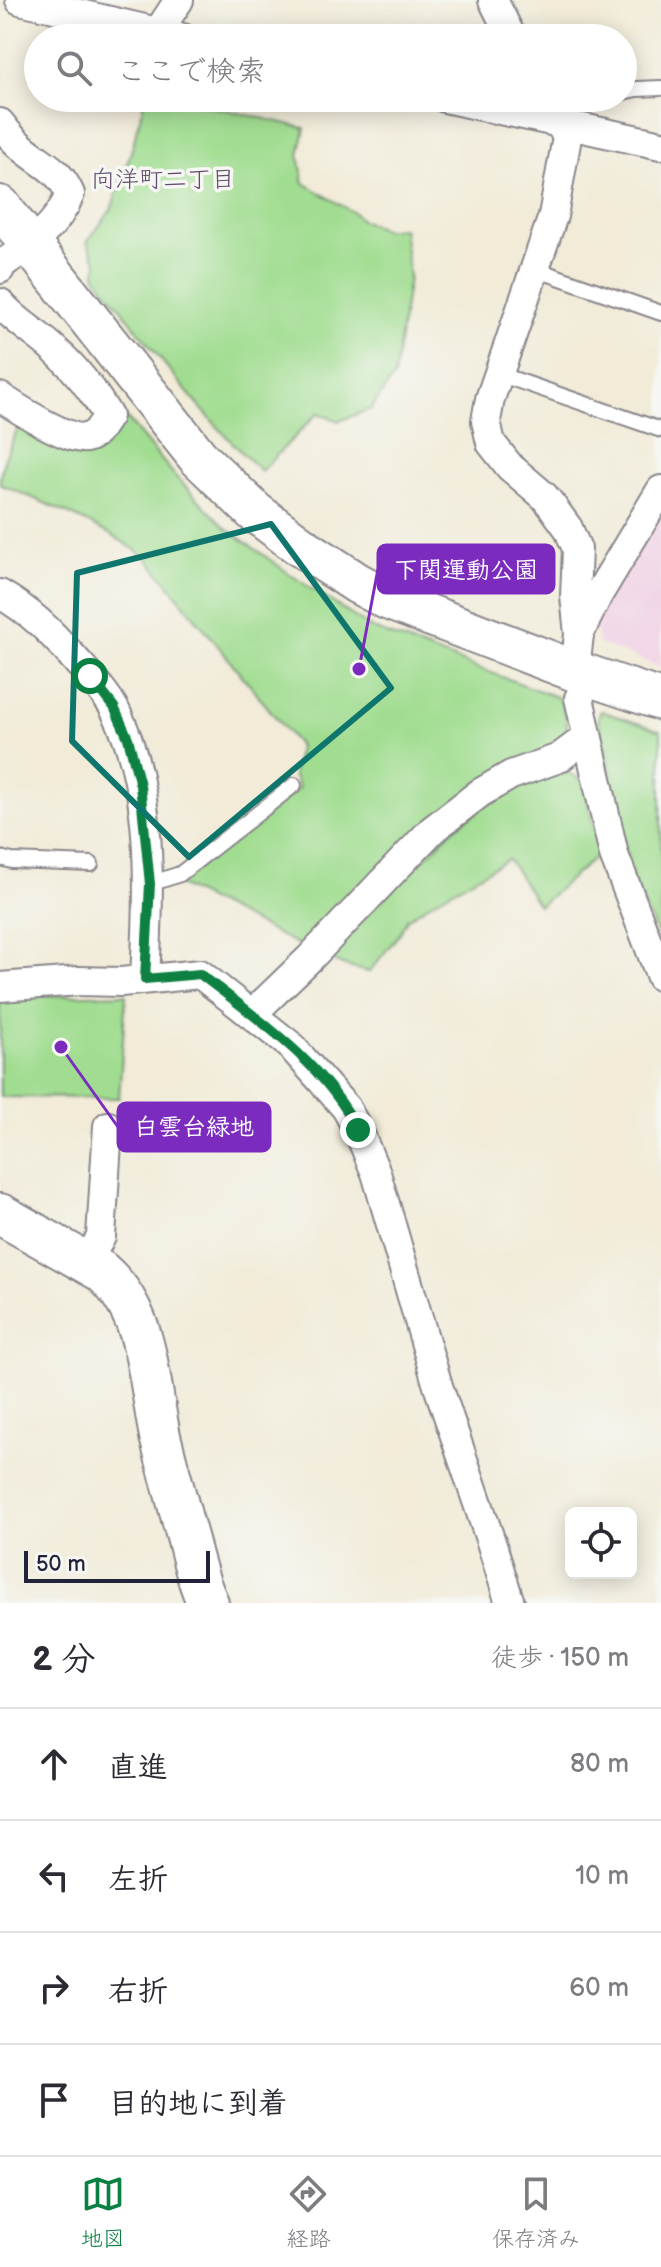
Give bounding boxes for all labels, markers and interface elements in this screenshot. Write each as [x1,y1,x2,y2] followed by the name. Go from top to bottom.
[24,24,637,112] search box
[52,46,96,90] icon: search
[116,54,266,90] text: ここで検索
[91,165,235,194] district label: 向洋町二丁目
[378,545,554,593] callout: 下関運動公園
[394,556,538,585] text: 下関運動公園
[72,658,108,694] route start
[118,1103,270,1151] callout: 白雲台緑地
[340,1112,376,1148] route end
[134,1113,254,1142] text: 白雲台緑地
[565,1507,637,1579] map controls
[565,1507,637,1579] button: locate
[24,1547,210,1583] scale bar
[36,1551,86,1578] text: 50 m
[32,1639,96,1680] text: 2 分
[491,1643,629,1674] text: 徒歩 · 150 m
[32,1742,76,1786] icon: ahead
[570,1749,629,1780] text: 80 m
[108,1750,168,1786] text: 直進
[32,1854,76,1898] icon: left
[575,1861,629,1892] text: 10 m
[108,1862,168,1898] text: 左折
[32,1966,76,2010] icon: right
[569,1973,629,2004] text: 60 m
[108,1974,168,2010] text: 右折
[32,2078,76,2122] icon: arrive
[108,2086,288,2122] text: 目的地に到着
[81,2172,125,2253] tab: 地図
[286,2172,330,2253] tab: 経路
[492,2172,580,2253] tab: 保存済み

